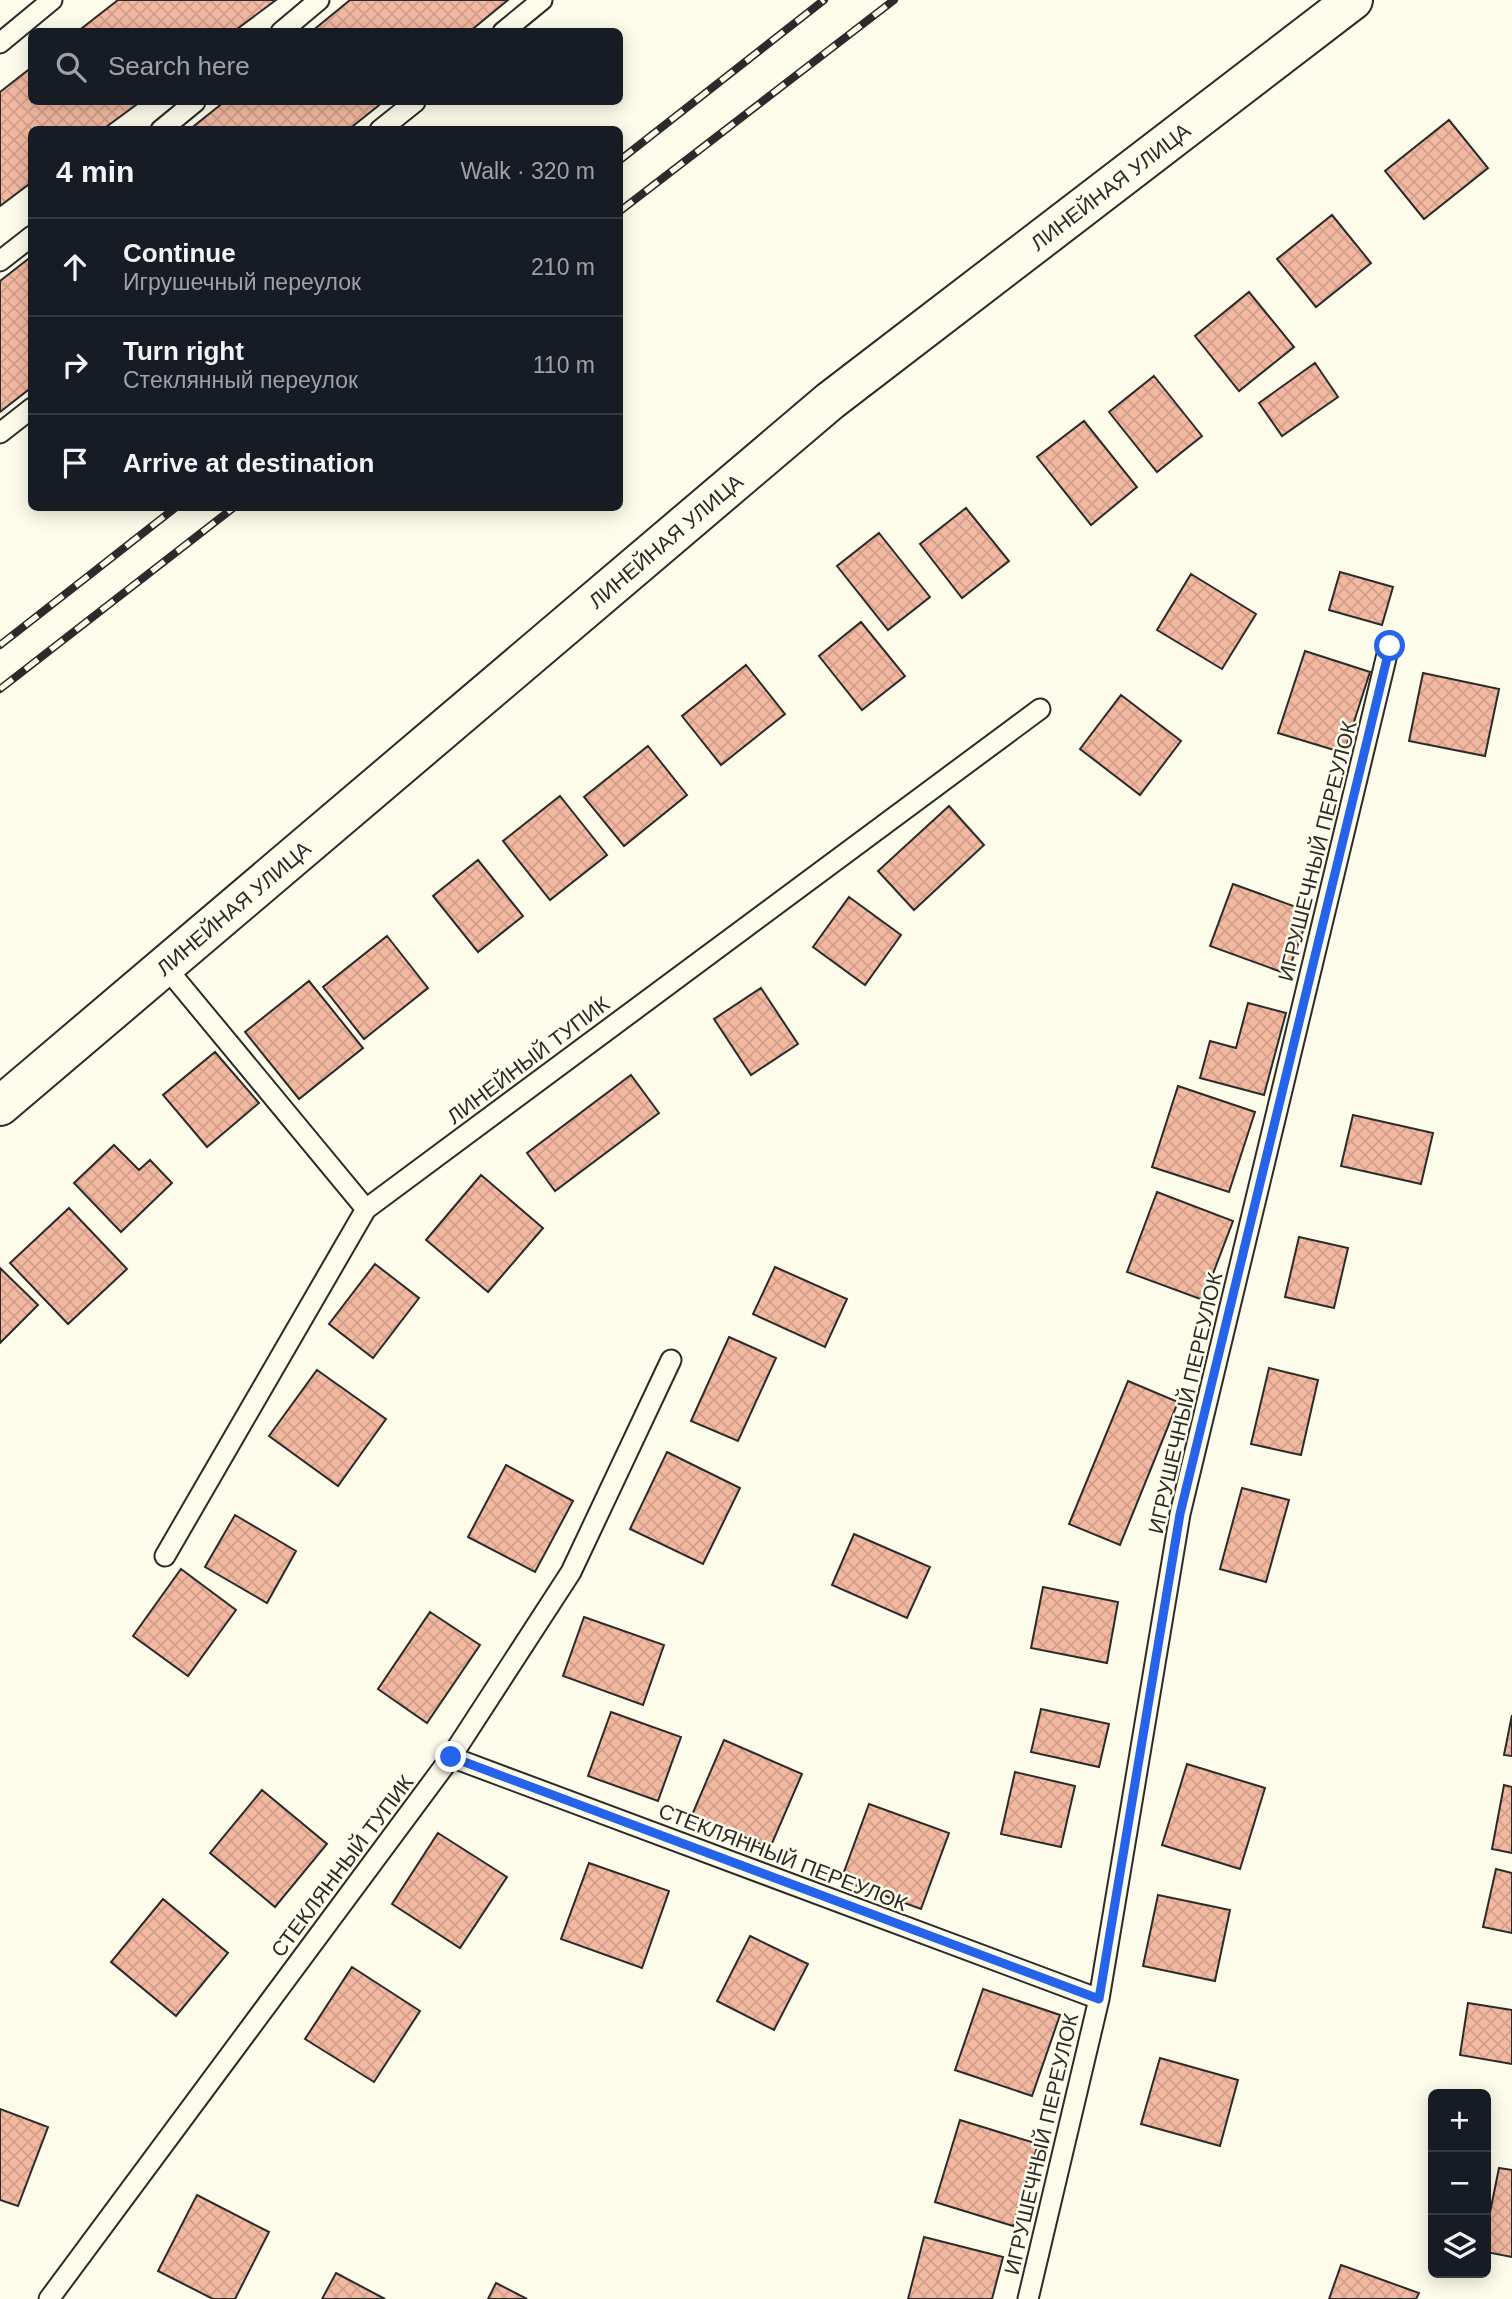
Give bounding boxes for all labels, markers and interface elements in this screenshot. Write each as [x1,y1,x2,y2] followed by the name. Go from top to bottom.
[28,28,623,105] search box
[52,48,90,86] icon: search
[108,51,250,81] text: Search here
[1026,118,1194,254] street label: ЛИНЕЙНАЯ УЛИЦА
[56,155,134,188] text: 4 min
[460,158,595,184] text: Walk · 320 m
[123,238,236,268] text: Continue
[56,248,94,286] icon: ahead
[531,254,595,280] text: 210 m
[123,269,361,295] text: Игрушечный переулок
[123,336,244,366] text: Turn right
[56,346,94,384] icon: right
[533,352,595,378] text: 110 m
[123,367,358,393] text: Стеклянный переулок
[56,444,94,482] icon: arrive
[123,448,374,478] text: Arrive at destination
[584,469,747,613] street label: ЛИНЕЙНАЯ УЛИЦА
[1374,630,1405,661] route start
[1273,718,1361,984] street label: ИГРУШЕЧНЫЙ ПЕРЕУЛОК
[152,836,315,980] street label: ЛИНЕЙНАЯ УЛИЦА
[443,991,614,1128] street label: ЛИНЕЙНЫЙ ТУПИК
[1144,1269,1226,1536] street label: ИГРУШЕЧНЫЙ ПЕРЕУЛОК
[435,1741,466,1772] route end
[266,1770,418,1961] street label: СТЕКЛЯННЫЙ ТУПИК
[655,1799,911,1915] street label: СТЕКЛЯННЫЙ ПЕРЕУЛОК
[1000,2010,1082,2277] street label: ИГРУШЕЧНЫЙ ПЕРЕУЛОК
[1428,2089,1491,2278] map controls
[1428,2089,1491,2152] button: +
[1428,2152,1491,2215] button: −
[1428,2215,1491,2278] button: layers

